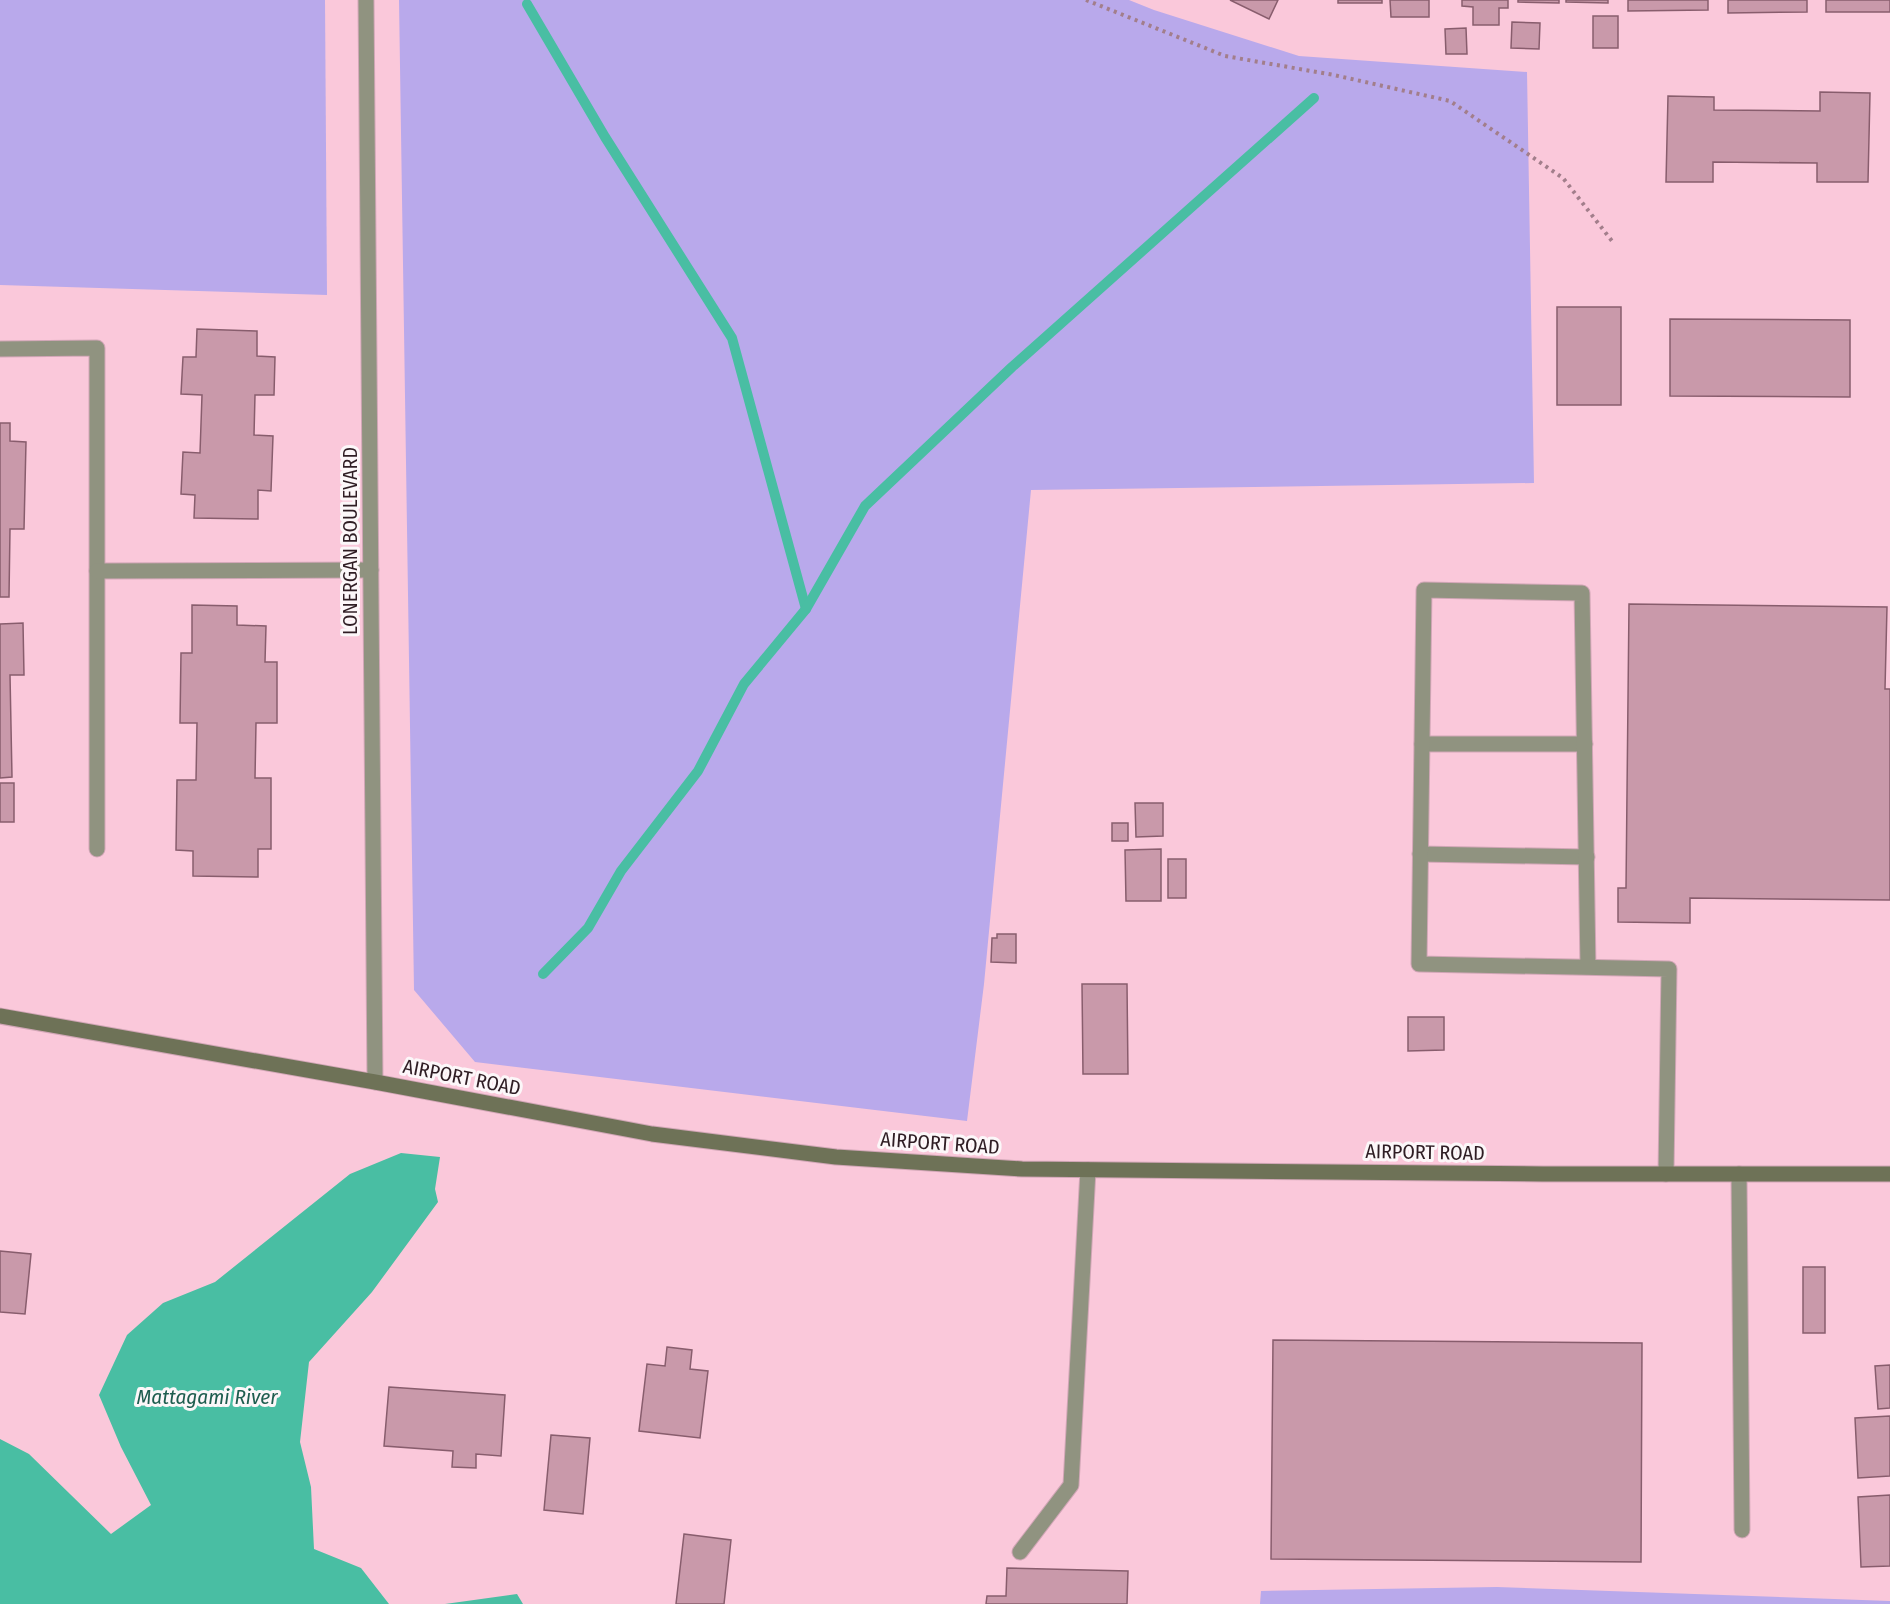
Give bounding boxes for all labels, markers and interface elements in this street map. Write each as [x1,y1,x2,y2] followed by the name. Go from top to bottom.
[338,447,362,635] street label: LONERGAN BOULEVARD
[401,1054,523,1100] street label: AIRPORT ROAD
[880,1127,1000,1159] street label: AIRPORT ROAD
[1365,1139,1485,1165] street label: AIRPORT ROAD
[136,1384,278,1410] water label: Mattagami River

